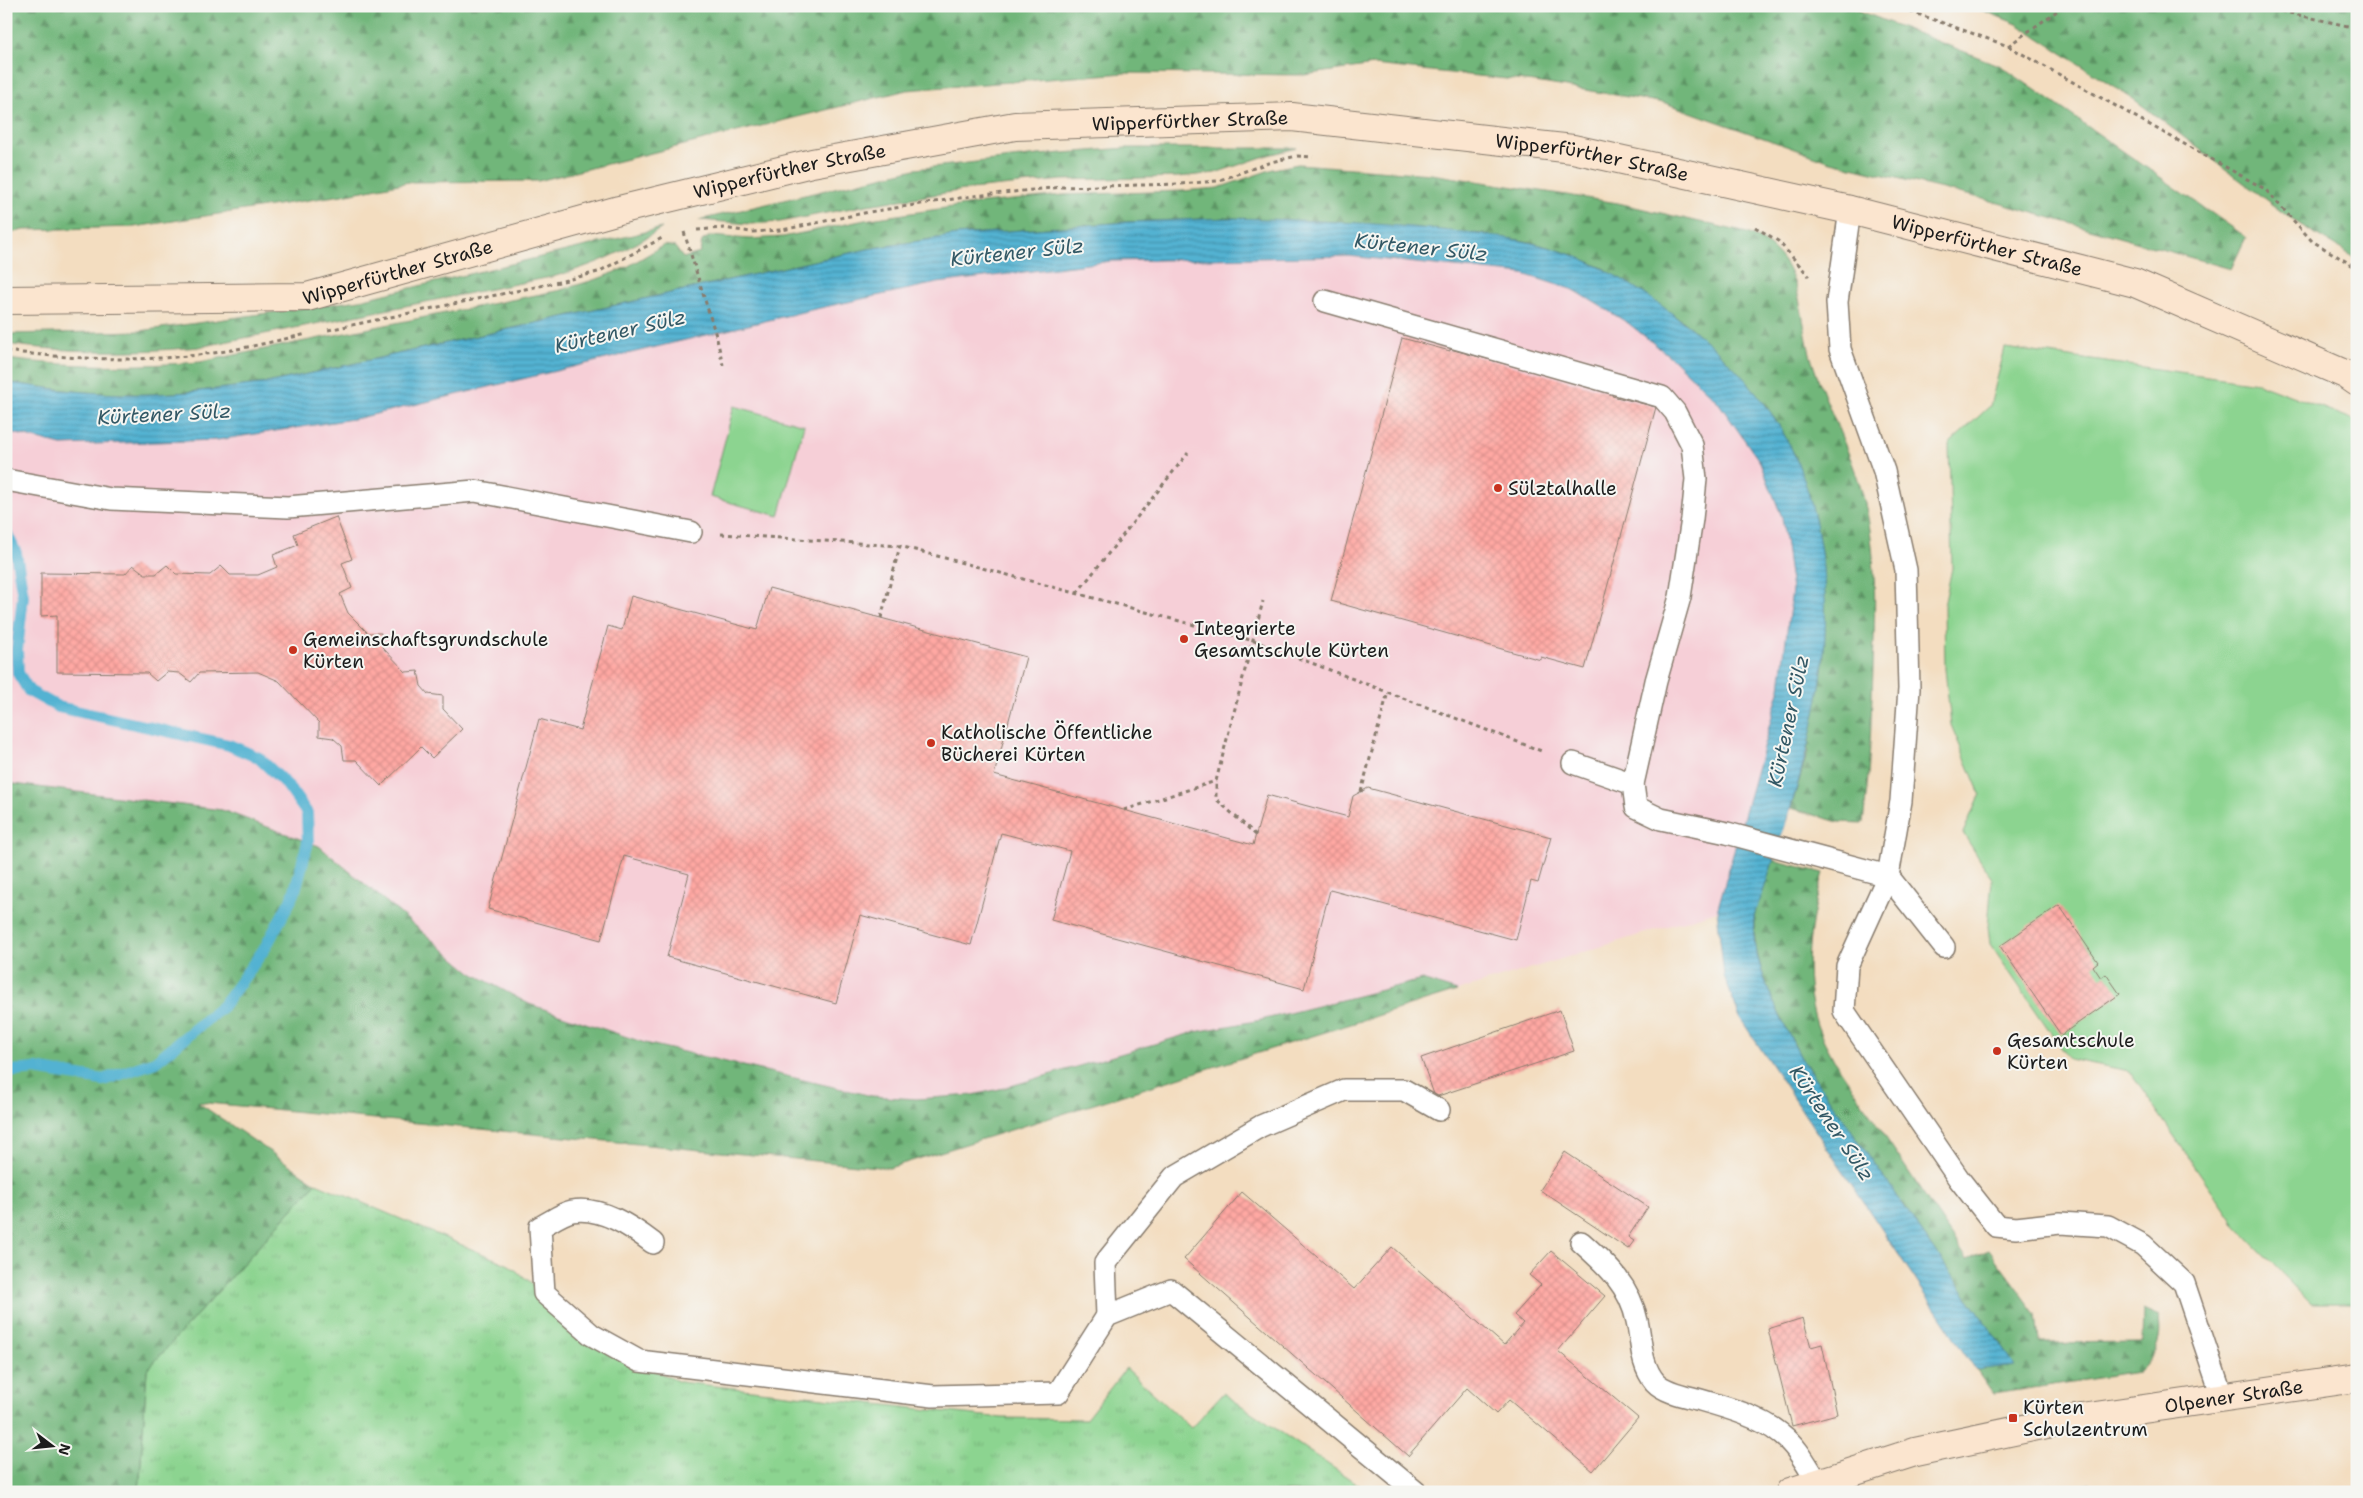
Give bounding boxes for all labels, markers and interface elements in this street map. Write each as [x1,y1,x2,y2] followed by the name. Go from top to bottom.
[1091,105,1289,136] street label: Wipperfürther Straße
[1494,128,1691,187] street label: Wipperfürther Straße
[691,138,888,204] street label: Wipperfürther Straße
[1889,209,2085,282] street label: Wipperfürther Straße
[1353,227,1489,267] water label: Kürtener Sülz
[949,232,1085,272] water label: Kürtener Sülz
[300,234,496,311] street label: Wipperfürther Straße
[552,303,688,359] water label: Kürtener Sülz
[96,398,232,430] water label: Kürtener Sülz
[1508,476,1617,501] place label: Sülztalhalle
[1492,482,1504,494] marker: Sülztalhalle
[1194,616,1389,663] place label: Integrierte Gesamtschule Kürten
[303,627,549,674] place label: Gemeinschaftsgrundschule Kürten
[1178,633,1190,645] marker: Integrierte Gesamtschule Kürten
[287,644,299,656] marker: Gemeinschaftsgrundschule Kürten
[1761,653,1815,789] water label: Kürtener Sülz
[941,720,1153,767] place label: Katholische Öffentliche Bücherei Kürten
[925,737,937,749] marker: Katholische Öffentliche Bücherei Kürten
[2007,1028,2135,1075] place label: Gesamtschule Kürten
[1991,1045,2003,1057] marker: Gesamtschule Kürten
[1784,1060,1880,1186] water label: Kürtener Sülz
[2163,1374,2305,1419] street label: Olpener Straße
[2023,1395,2148,1442] place label: Kürten Schulzentrum
[2007,1412,2019,1424] marker: Kürten Schulzentrum
[28,1420,78,1470] north arrow
[54,1442,75,1457] text: N

